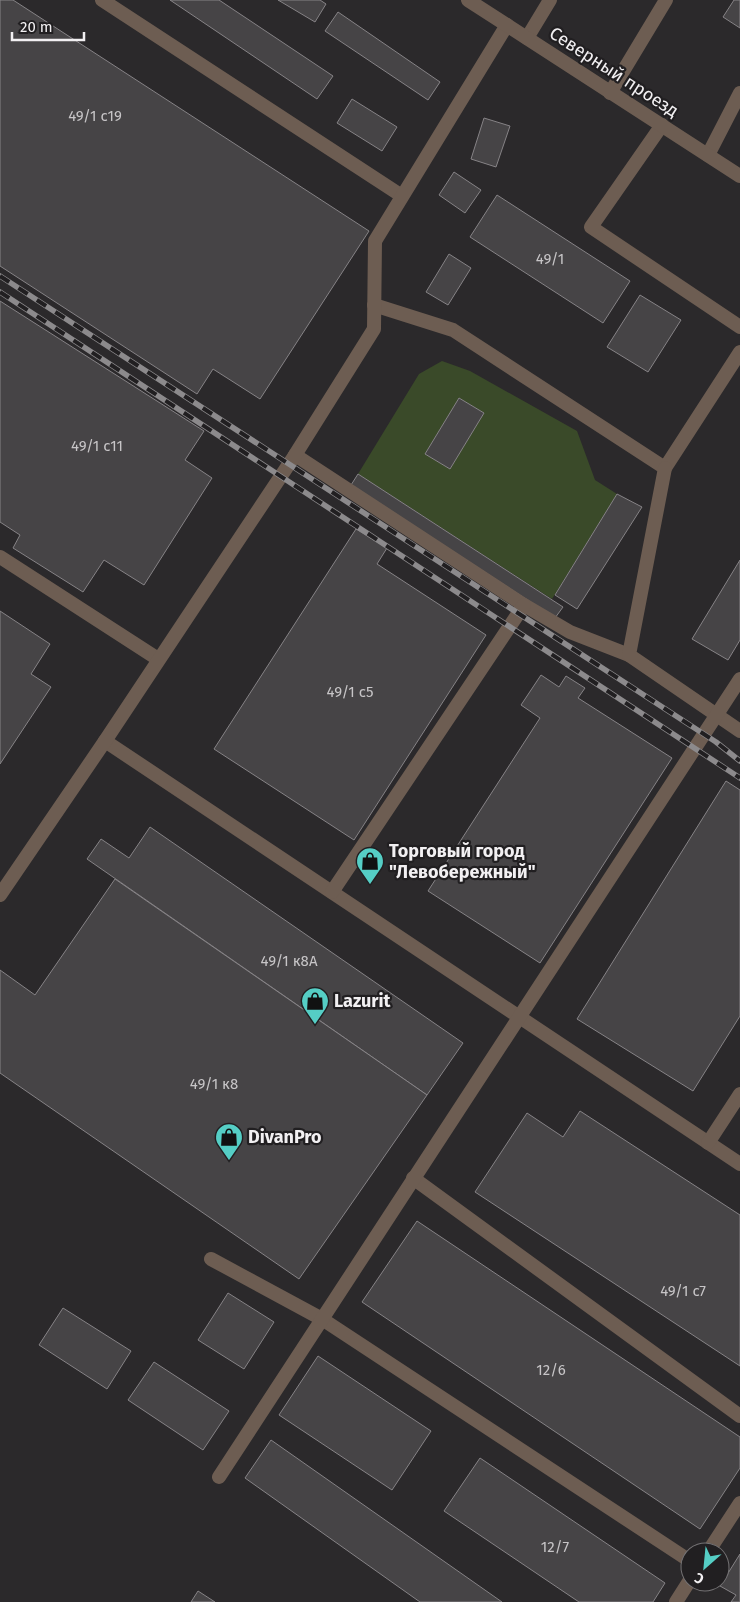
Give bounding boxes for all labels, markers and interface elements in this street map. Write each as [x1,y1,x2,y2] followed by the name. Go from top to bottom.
[12,10,85,42] scale bar
[20,18,53,36] text: 20 m
[545,22,683,122] street label: Северный проезд
[68,107,122,125] house number: 49/1 с19
[536,250,564,268] house number: 49/1
[71,437,123,455] house number: 49/1 с11
[326,683,374,701] house number: 49/1 с5
[389,840,536,883] place label: Торговый город "Левобережный"
[355,846,385,885] shop icon: Торговый город "Левобережный"
[261,952,318,970] house number: 49/1 к8А
[300,986,330,1025] shop icon: Lazurit
[334,990,392,1012] place label: Lazurit
[190,1075,238,1093] house number: 49/1 к8
[214,1122,244,1161] shop icon: DivanPro
[248,1126,322,1148] place label: DivanPro
[660,1282,706,1300] house number: 49/1 с7
[536,1361,566,1379] house number: 12/6
[541,1538,570,1556] house number: 12/7
[680,1542,730,1592] north arrow
[692,1569,707,1588] text: С

